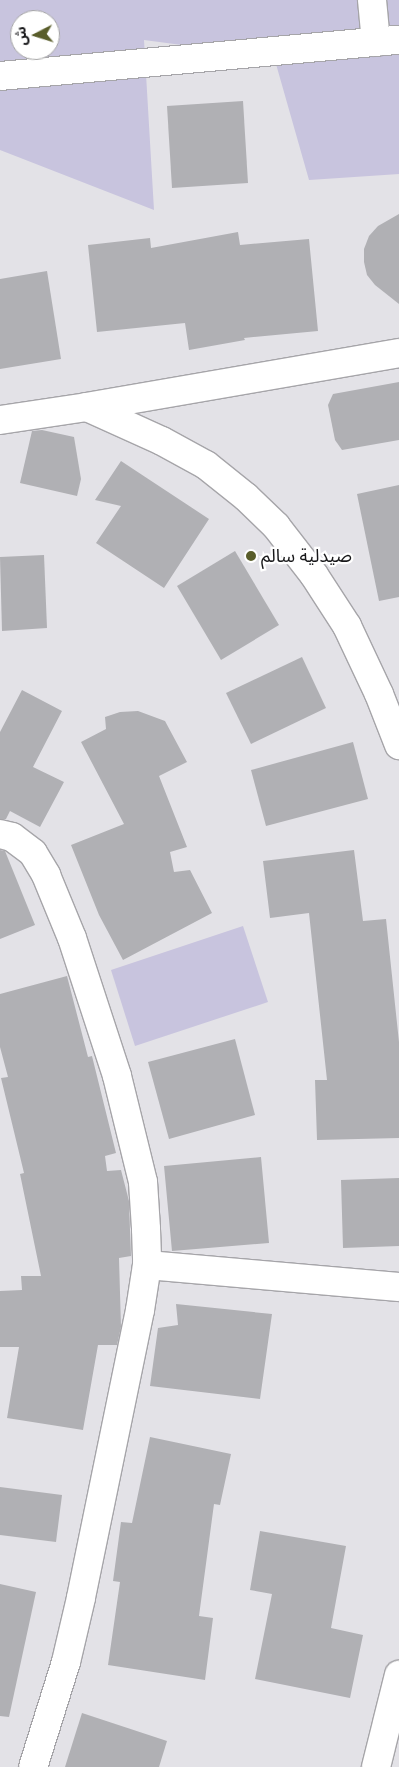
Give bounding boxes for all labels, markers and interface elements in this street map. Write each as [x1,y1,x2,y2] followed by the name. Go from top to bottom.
[10,10,60,60] north arrow
[11,26,31,47] text: ش
[261,545,352,567] place label: صيدلية سالم
[245,550,257,562] marker: صيدلية سالم

